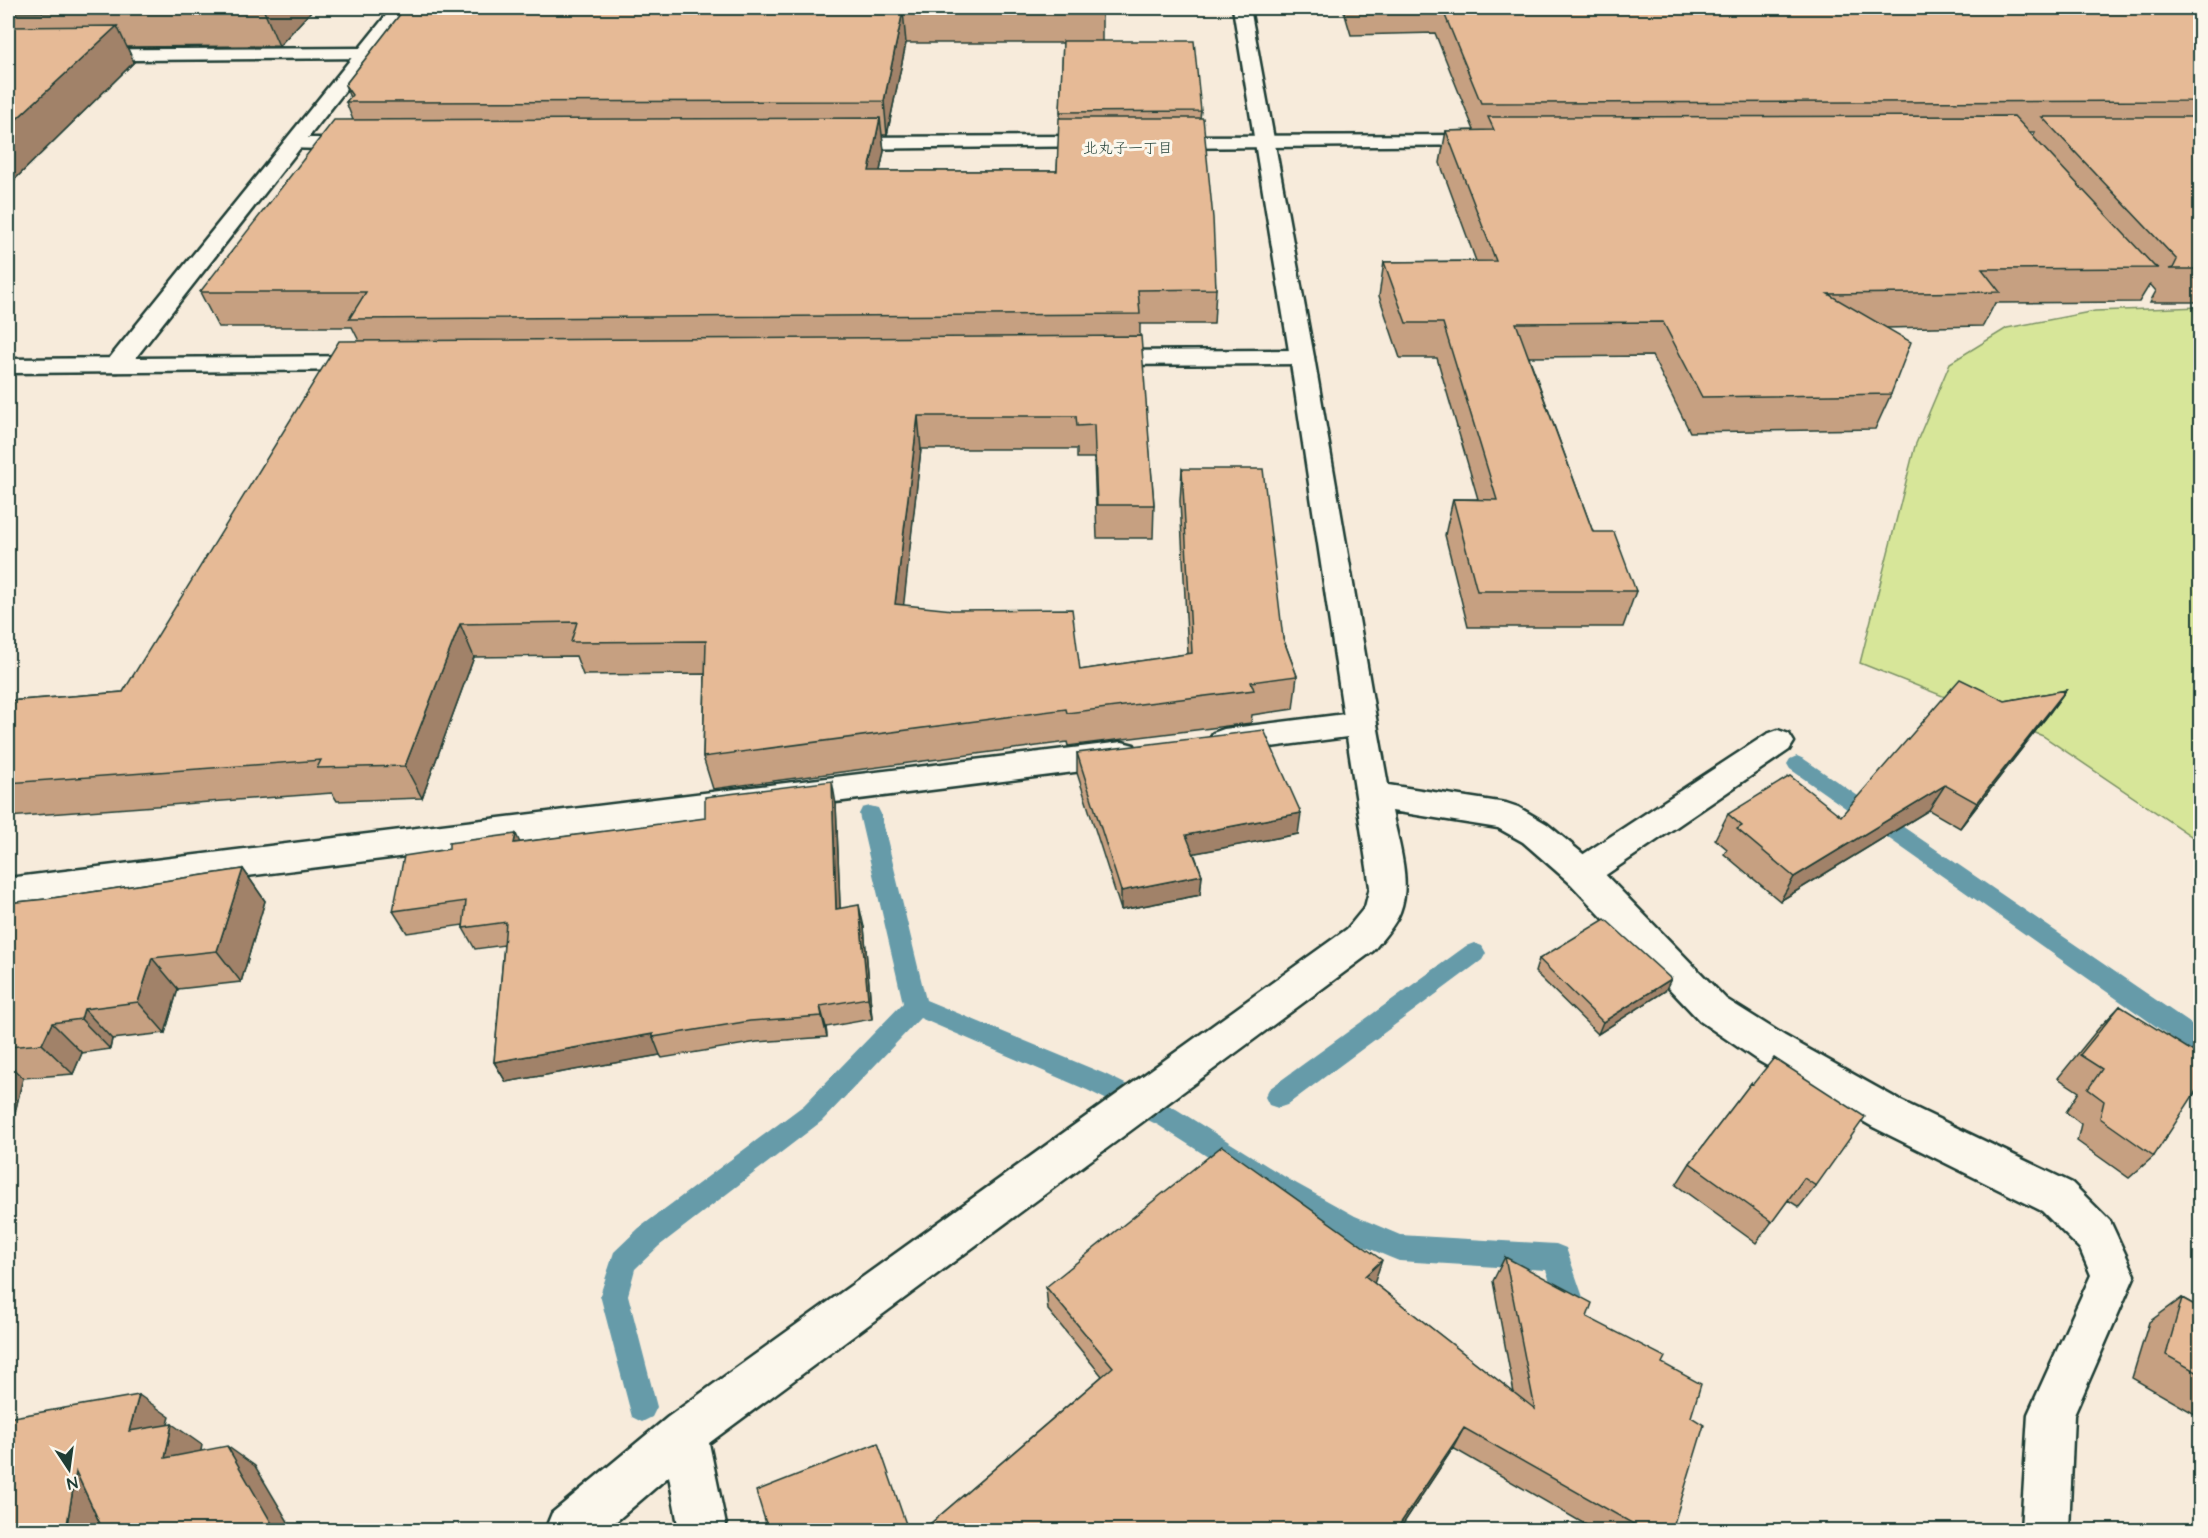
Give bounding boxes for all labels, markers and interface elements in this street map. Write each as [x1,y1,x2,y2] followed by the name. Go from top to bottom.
[1083,138,1173,159] district label: 北丸子一丁目
[39,1439,99,1499] north arrow
[65,1471,80,1494] text: N

